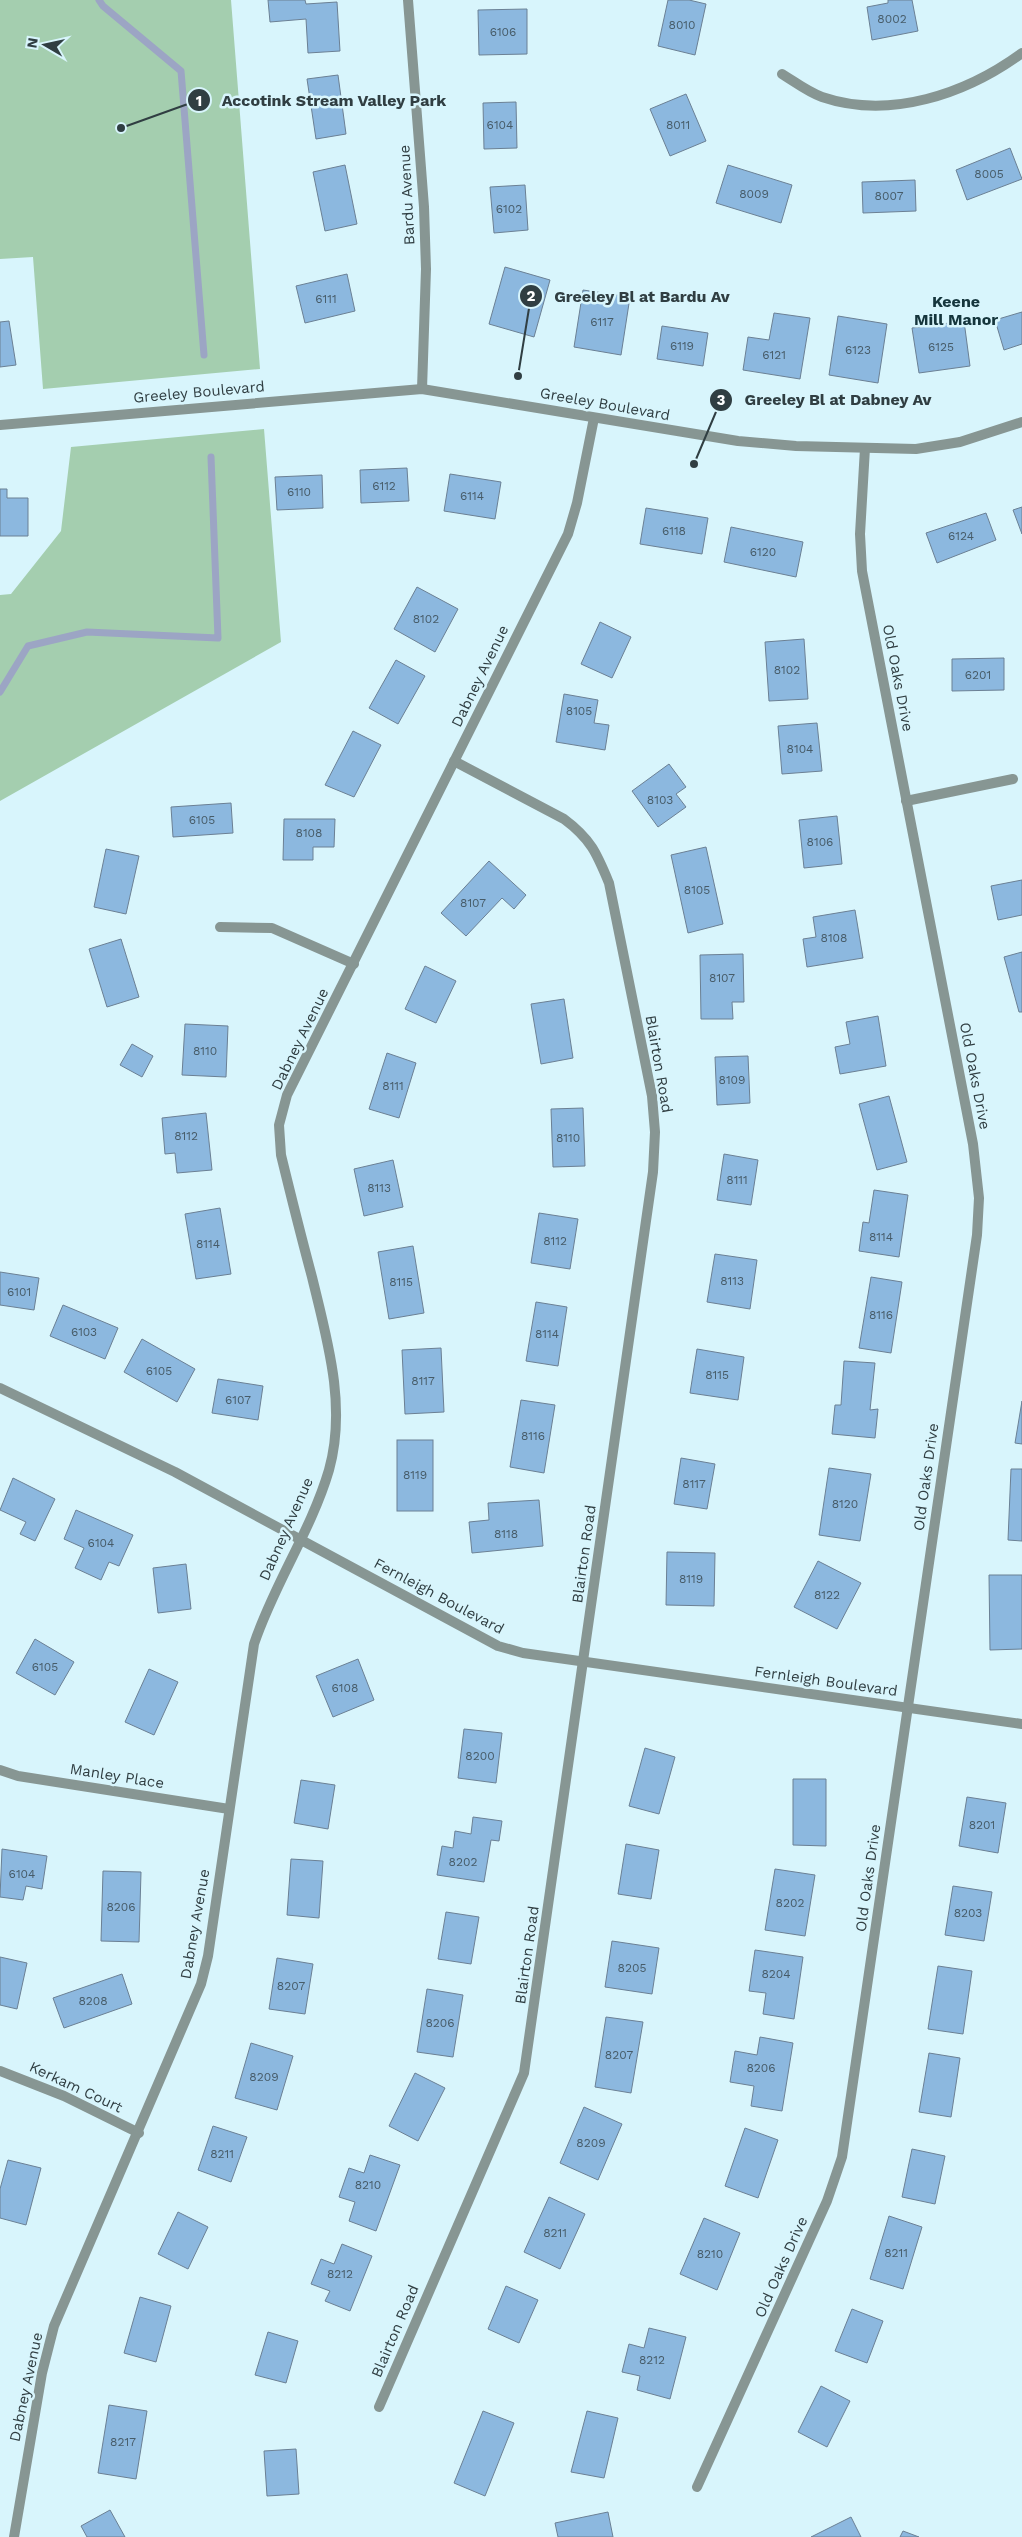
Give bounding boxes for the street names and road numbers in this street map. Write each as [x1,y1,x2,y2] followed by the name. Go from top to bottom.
[395,144,419,246] street label: Bardu Avenue
[133,377,265,407] street label: Greeley Boulevard
[538,384,672,424] street label: Greeley Boulevard
[448,622,512,730] street label: Dabney Avenue
[879,623,917,733] street label: Old Oaks Drive
[268,985,332,1093] street label: Dabney Avenue
[642,1014,676,1114] street label: Blairton Road
[956,1021,994,1131] street label: Old Oaks Drive
[910,1422,942,1532] street label: Old Oaks Drive
[255,1475,317,1583] street label: Dabney Avenue
[568,1504,600,1604] street label: Blairton Road
[371,1554,507,1638] street label: Fernleigh Boulevard
[753,1662,899,1700] street label: Fernleigh Boulevard
[69,1760,165,1792] street label: Manley Place
[852,1823,884,1933] street label: Old Oaks Drive
[176,1868,214,1980] street label: Dabney Avenue
[511,1905,543,2005] street label: Blairton Road
[27,2058,126,2117] street label: Kerkam Court
[751,2214,811,2320] street label: Old Oaks Drive
[367,2282,423,2380] street label: Blairton Road
[6,2331,46,2443] street label: Dabney Avenue

